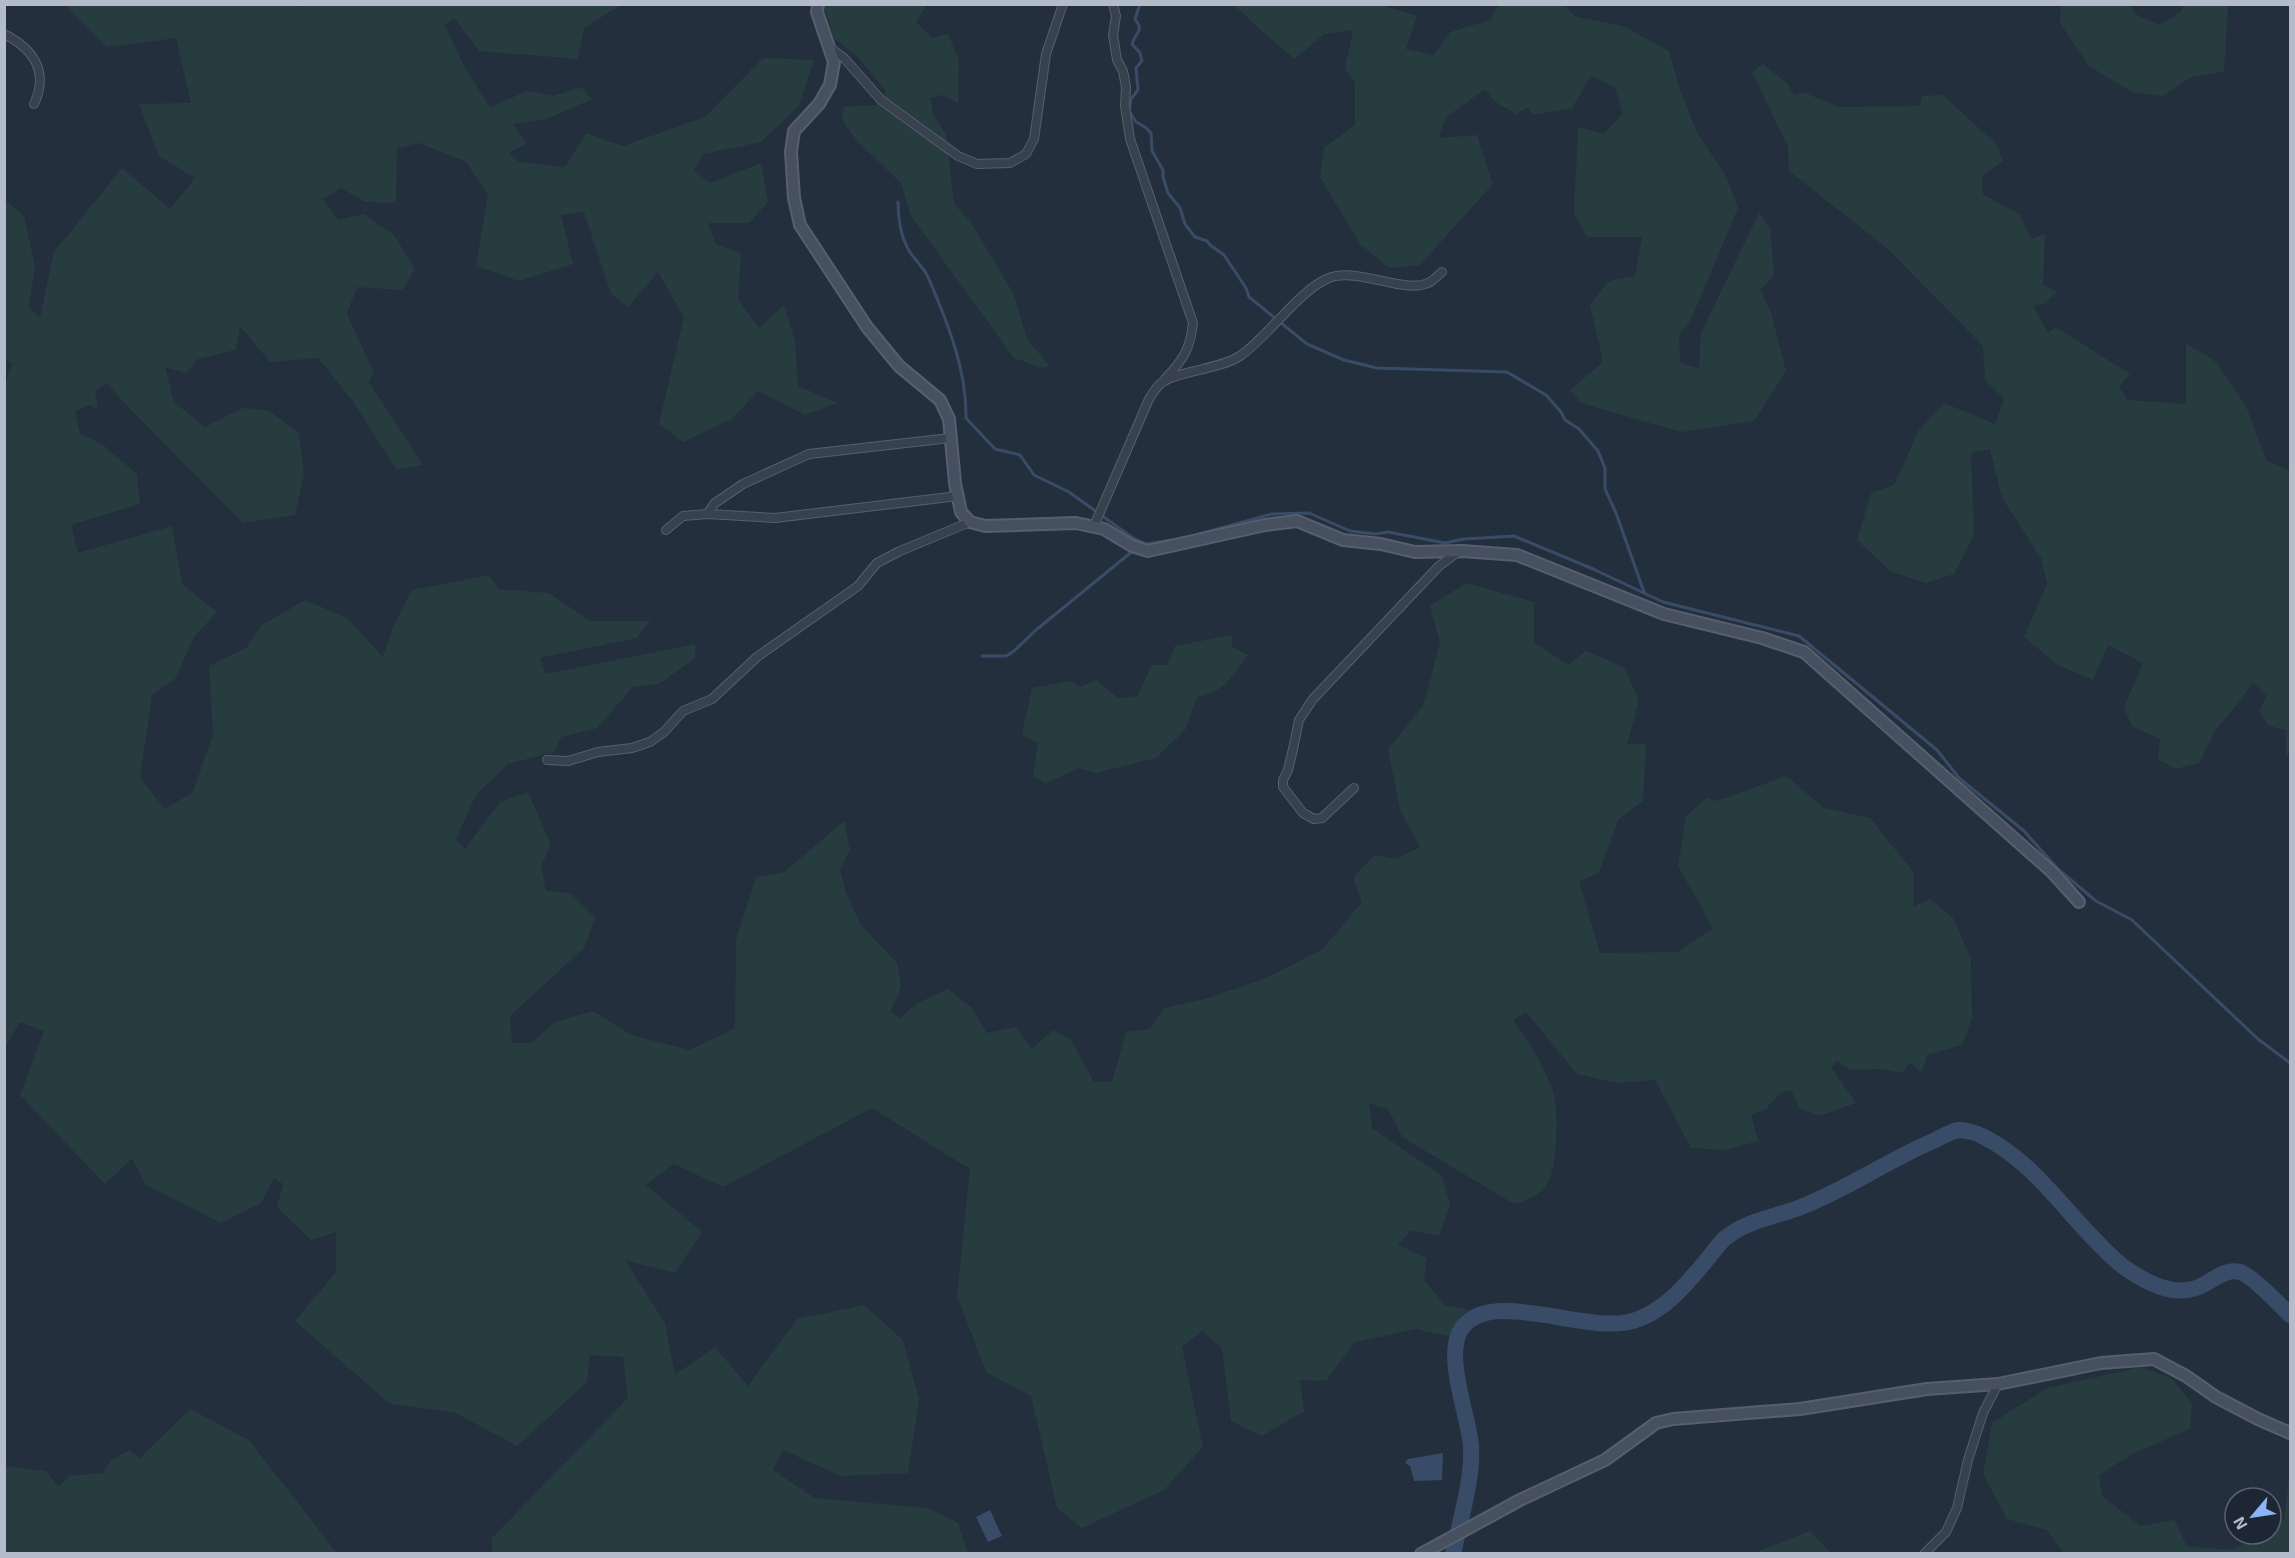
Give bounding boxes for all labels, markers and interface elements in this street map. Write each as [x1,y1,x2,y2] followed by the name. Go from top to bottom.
[2223,1486,2283,1546] north arrow
[2228,1514,2251,1533] text: N

